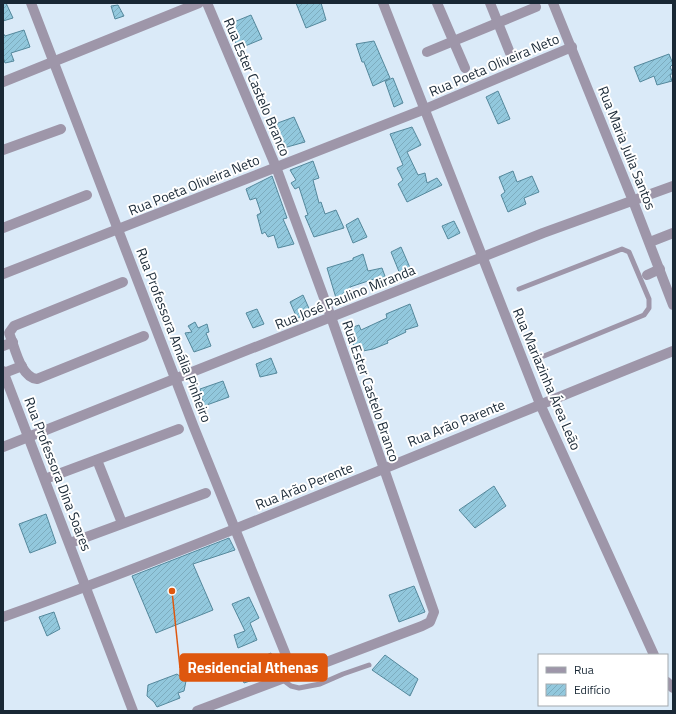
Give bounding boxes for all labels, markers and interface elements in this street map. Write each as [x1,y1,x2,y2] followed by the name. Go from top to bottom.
[219,14,296,159] street label: Rua Ester Castelo Branco
[425,28,562,102] street label: Rua Poeta Oliveira Neto
[593,83,662,213] street label: Rua Maria Julia Santos
[125,149,263,220] street label: Rua Poeta Oliveira Neto
[131,244,218,425] street label: Rua Professora Amália Pinheiro
[271,259,418,334] street label: Rua José Paulino Miranda
[508,304,587,453] street label: Rua Mariazinha Área Leão
[337,317,406,464] street label: Rua Ester Castelo Branco
[404,393,508,452] street label: Rua Arão Parente
[19,394,98,554] street label: Rua Professora Dina Soares
[252,456,356,515] street label: Rua Arão Perente
[180,654,327,681] callout: Residencial Athenas
[538,654,668,706] legend
[188,656,318,679] text: Residencial Athenas
[574,660,594,679] text: Rua
[574,680,610,699] text: Edifício

